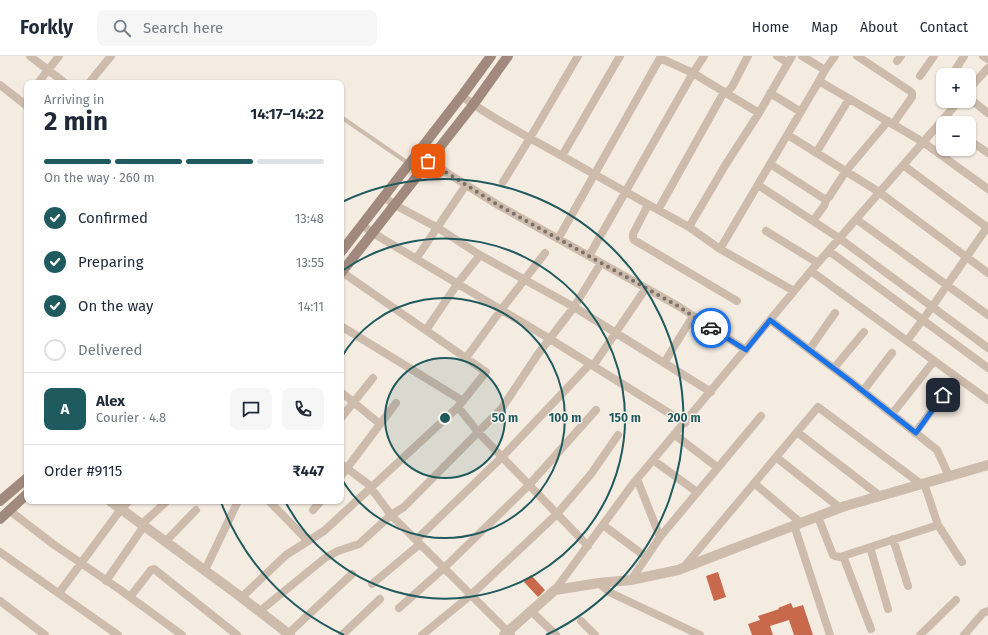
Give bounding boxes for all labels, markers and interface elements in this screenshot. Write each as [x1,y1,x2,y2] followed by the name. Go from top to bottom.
[97,10,377,46] search box
[20,16,73,39] text: Forkly
[111,17,133,39] icon: search
[143,19,223,37] text: Search here
[752,19,789,36] text: Home
[811,19,838,36] text: Map
[860,19,898,36] text: About
[920,19,968,36] text: Contact
[936,68,976,156] map controls
[936,68,976,108] button: +
[44,92,104,107] text: Arriving in
[250,105,324,123] text: 14:17–14:22
[44,106,108,137] text: 2 min
[936,116,976,156] button: −
[411,144,445,178] pin
[417,150,439,172] icon: bag
[44,170,155,185] text: On the way · 260 m
[44,207,66,229] icon: check
[78,209,148,227] text: Confirmed
[295,211,324,226] text: 13:48
[44,251,66,273] icon: check
[78,253,143,271] text: Preparing
[296,255,324,270] text: 13:55
[44,295,66,317] icon: check
[78,297,153,315] text: On the way
[298,299,324,314] text: 14:11
[691,308,731,348] courier
[700,317,722,339] icon: car
[78,341,142,359] text: Delivered
[926,378,960,412] pin
[932,384,954,406] icon: home
[230,388,272,430] button: chat
[282,388,324,430] button: phone
[96,392,125,410] text: Alex
[61,400,69,418] text: A
[96,410,166,425] text: Courier · 4.8
[438,411,452,425] centre of rings
[492,411,518,425] text: 50 m
[549,411,581,425] text: 100 m
[609,411,641,425] text: 150 m
[667,411,701,425] text: 200 m
[44,462,122,480] text: Order #9115
[293,462,324,480] text: ₹447

